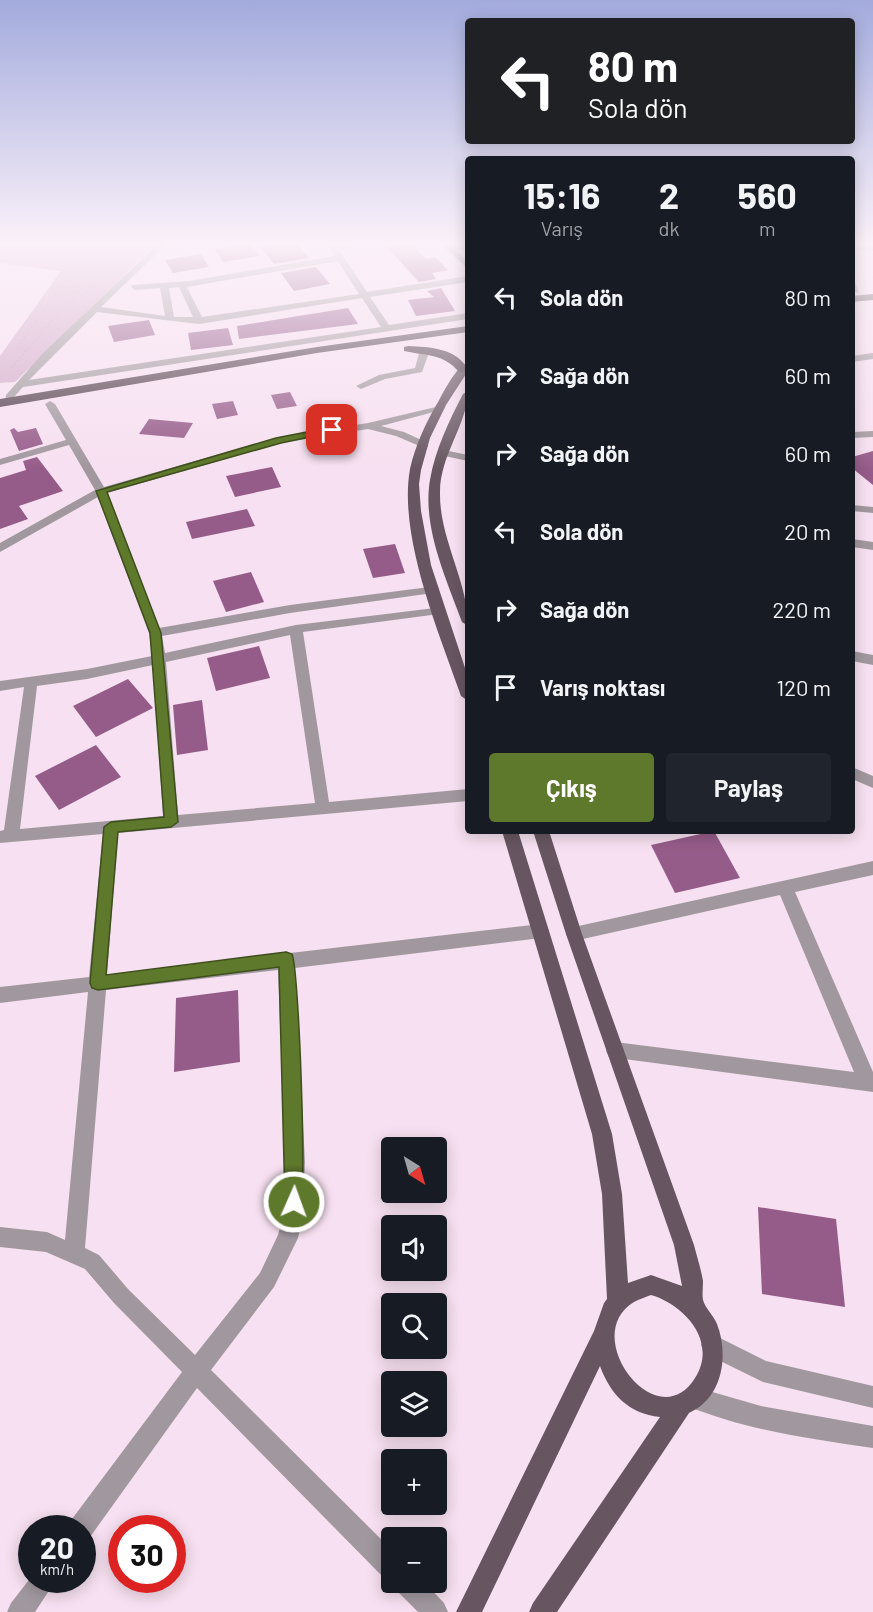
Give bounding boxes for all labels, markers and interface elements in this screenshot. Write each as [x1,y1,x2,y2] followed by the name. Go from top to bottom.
[588,40,678,90] text: 80 m
[489,42,567,120] icon: left
[588,91,688,123] text: Sola dön
[523,173,600,216] text: 15:16
[659,173,679,216] text: 2
[738,173,797,216] text: 560
[541,216,583,240] text: Varış
[659,216,680,240] text: dk
[759,216,776,240] text: m
[489,281,522,314] icon: left
[540,284,623,310] text: Sola dön
[785,284,831,310] text: 80 m
[489,359,522,392] icon: right
[540,362,629,388] text: Sağa dön
[785,362,831,388] text: 60 m
[306,404,357,455] pin
[315,413,348,446] icon: arrive
[489,437,522,470] icon: right
[540,440,629,466] text: Sağa dön
[785,440,831,466] text: 60 m
[489,515,522,548] icon: left
[540,518,623,544] text: Sola dön
[784,518,831,544] text: 20 m
[489,593,522,626] icon: right
[540,596,629,622] text: Sağa dön
[772,596,831,622] text: 220 m
[489,671,522,704] icon: arrive
[540,674,665,700] text: Varış noktası
[776,674,831,700] text: 120 m
[489,753,654,822] button: Çıkış
[666,753,831,822] button: Paylaş
[381,1137,447,1203] north arrow
[381,1137,447,1593] map controls
[262,1170,326,1234] position arrow
[381,1215,447,1281] button: sound
[381,1293,447,1359] button: search
[381,1371,447,1437] button: layers
[381,1449,447,1515] button: +
[108,1515,186,1593] speed limit sign: 30
[381,1527,447,1593] button: −
[40,1529,74,1565] text: 20
[40,1560,74,1578] text: km/h

